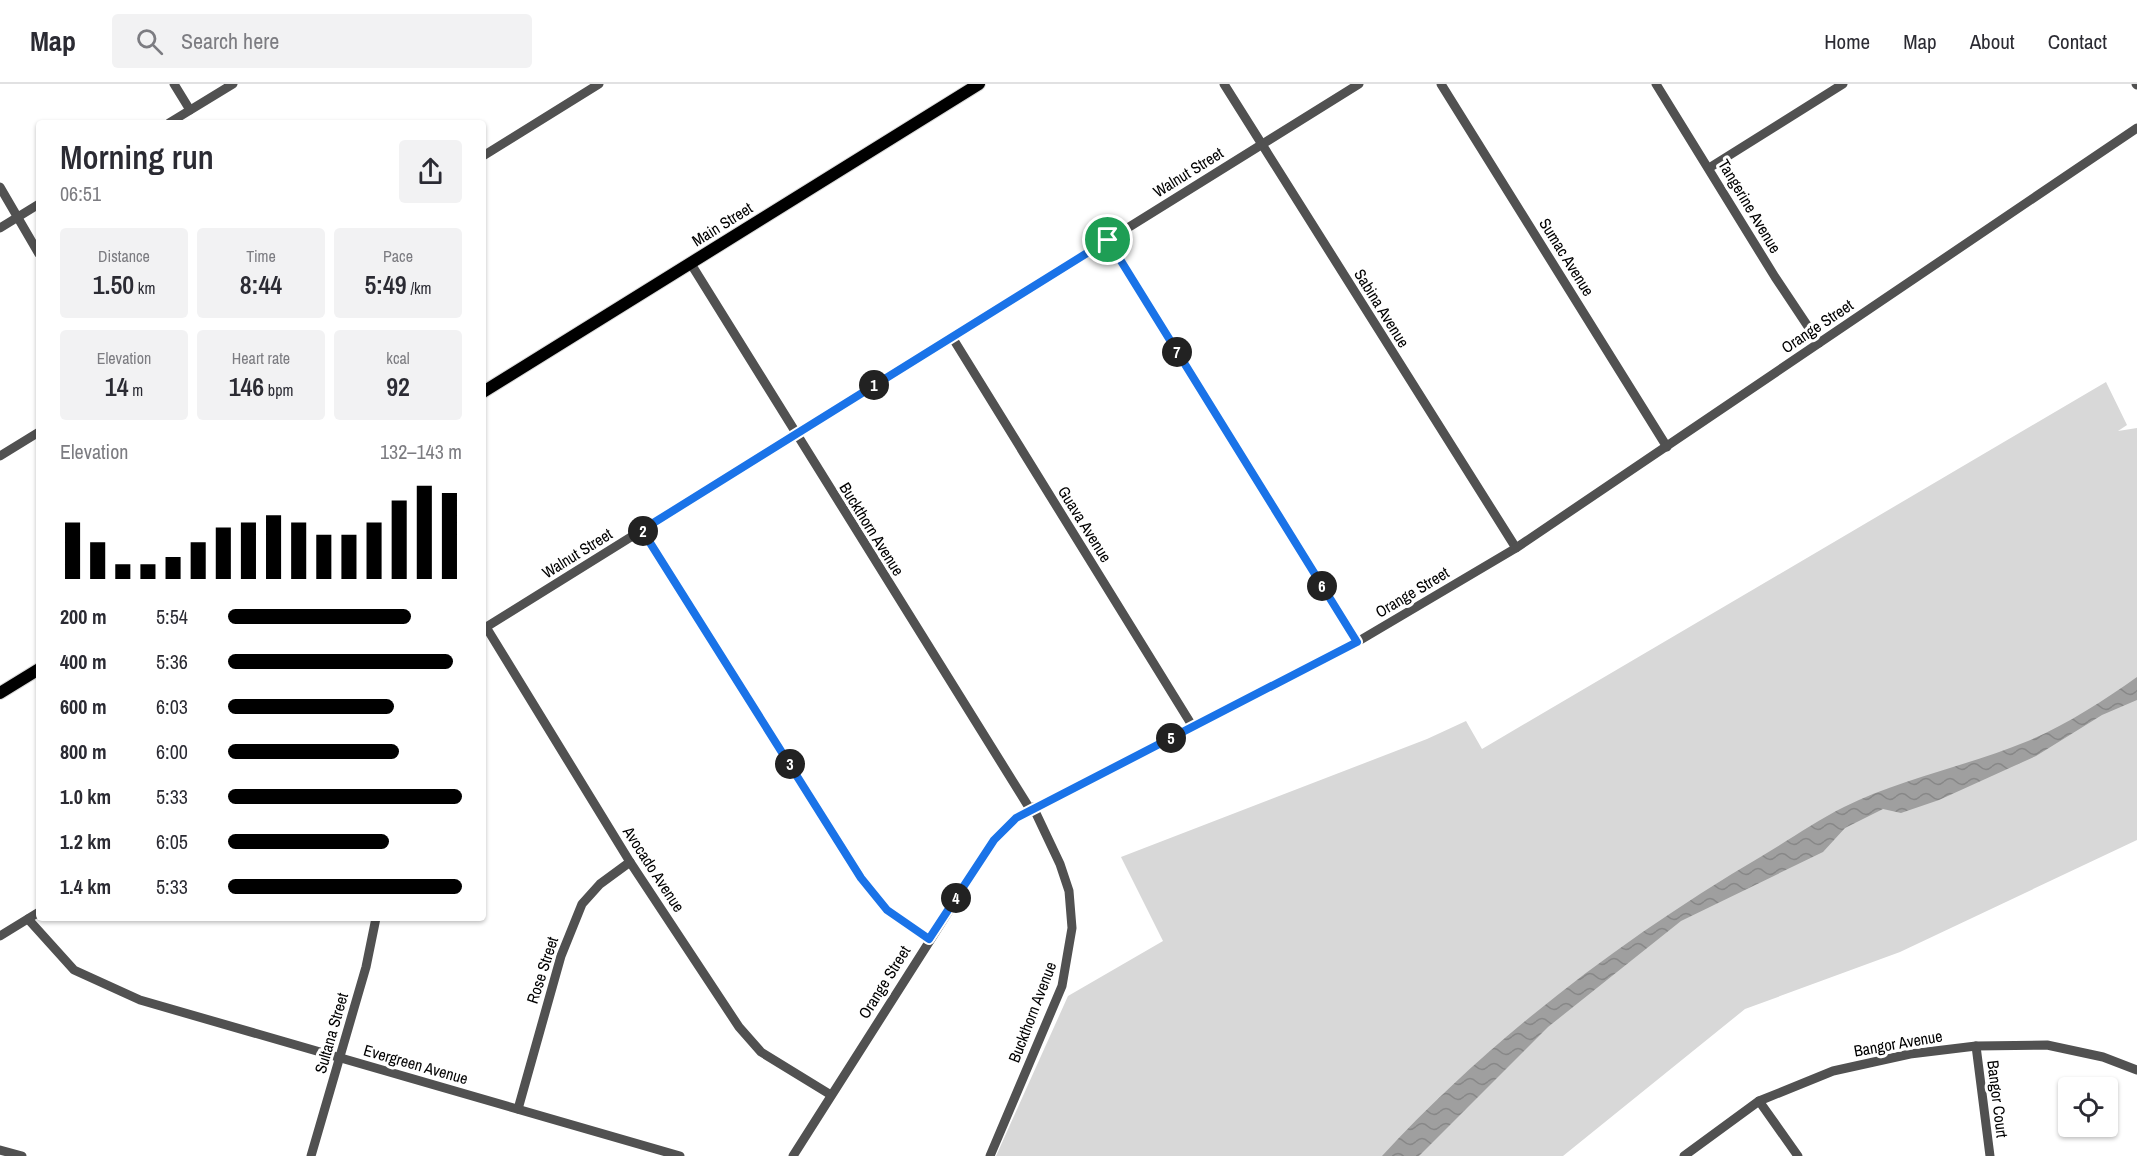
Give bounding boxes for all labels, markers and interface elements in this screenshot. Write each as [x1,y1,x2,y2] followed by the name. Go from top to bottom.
[112,14,532,68] search box
[30,22,76,60] text: Map
[133,25,166,58] icon: search
[181,26,279,56] text: Search here
[1824,27,1870,56] text: Home
[1903,27,1937,56] text: Map
[1970,27,2015,56] text: About
[2048,27,2107,56] text: Contact
[60,135,214,179] text: Morning run
[399,140,462,203] button: share
[1149,142,1228,202] street label: Walnut Street
[1713,155,1787,257] street label: Tangerine Avenue
[60,180,101,207] text: 06:51
[687,197,757,251] street label: Main Street
[1082,214,1133,265] pin
[1534,214,1600,300] street label: Sumac Avenue
[1091,223,1124,256] icon: arrive
[98,245,150,267] text: Distance
[246,245,276,267] text: Time
[383,245,413,267] text: Pace
[1349,265,1415,351] street label: Sabina Avenue
[93,267,134,302] text: 1.50
[240,267,282,302] text: 8:44
[364,267,407,302] text: 5:49
[134,277,155,299] text: km
[407,277,432,299] text: /km
[1777,294,1858,358] street label: Orange Street
[1162,337,1192,367] pin: 7
[1173,341,1181,363] text: 7
[97,347,151,369] text: Elevation
[232,347,290,369] text: Heart rate
[386,347,410,369] text: kcal
[105,369,129,404] text: 14
[229,369,264,404] text: 146
[386,369,410,404] text: 92
[859,370,889,400] pin: 1
[870,374,878,396] text: 1
[129,379,143,401] text: m
[264,379,293,401] text: bpm
[60,438,128,465] text: Elevation
[380,438,462,465] text: 132–143 m
[835,478,909,580] street label: Buckthorn Avenue
[1053,482,1117,566] street label: Guava Avenue
[628,516,658,546] pin: 2
[639,520,647,542] text: 2
[538,523,617,583] street label: Walnut Street
[1371,561,1453,623] street label: Orange Street
[1307,571,1337,601] pin: 6
[1318,575,1326,597] text: 6
[60,603,107,630] text: 200 m
[156,603,188,630] text: 5:54
[60,648,107,675] text: 400 m
[156,648,188,675] text: 5:36
[60,693,107,720] text: 600 m
[156,693,188,720] text: 6:03
[1156,723,1186,753] pin: 5
[1167,727,1175,749] text: 5
[60,738,107,765] text: 800 m
[156,738,188,765] text: 6:00
[775,749,805,779] pin: 3
[786,753,794,775] text: 3
[60,783,111,810] text: 1.0 km
[156,783,188,810] text: 5:33
[618,821,690,916] street label: Avocado Avenue
[60,828,111,855] text: 1.2 km
[156,828,188,855] text: 6:05
[60,873,111,900] text: 1.4 km
[156,873,188,900] text: 5:33
[941,883,971,913] pin: 4
[952,887,960,909] text: 4
[521,933,563,1006] street label: Rose Street
[853,941,915,1023] street label: Orange Street
[1003,958,1061,1066] street label: Buckthorn Avenue
[309,990,353,1076] street label: Sultana Street
[1852,1024,1944,1062] street label: Bangor Avenue
[361,1039,471,1089] street label: Evergreen Avenue
[1982,1059,2014,1139] street label: Bangor Court
[2058,1077,2118,1137] map controls
[2058,1077,2118,1137] button: locate

